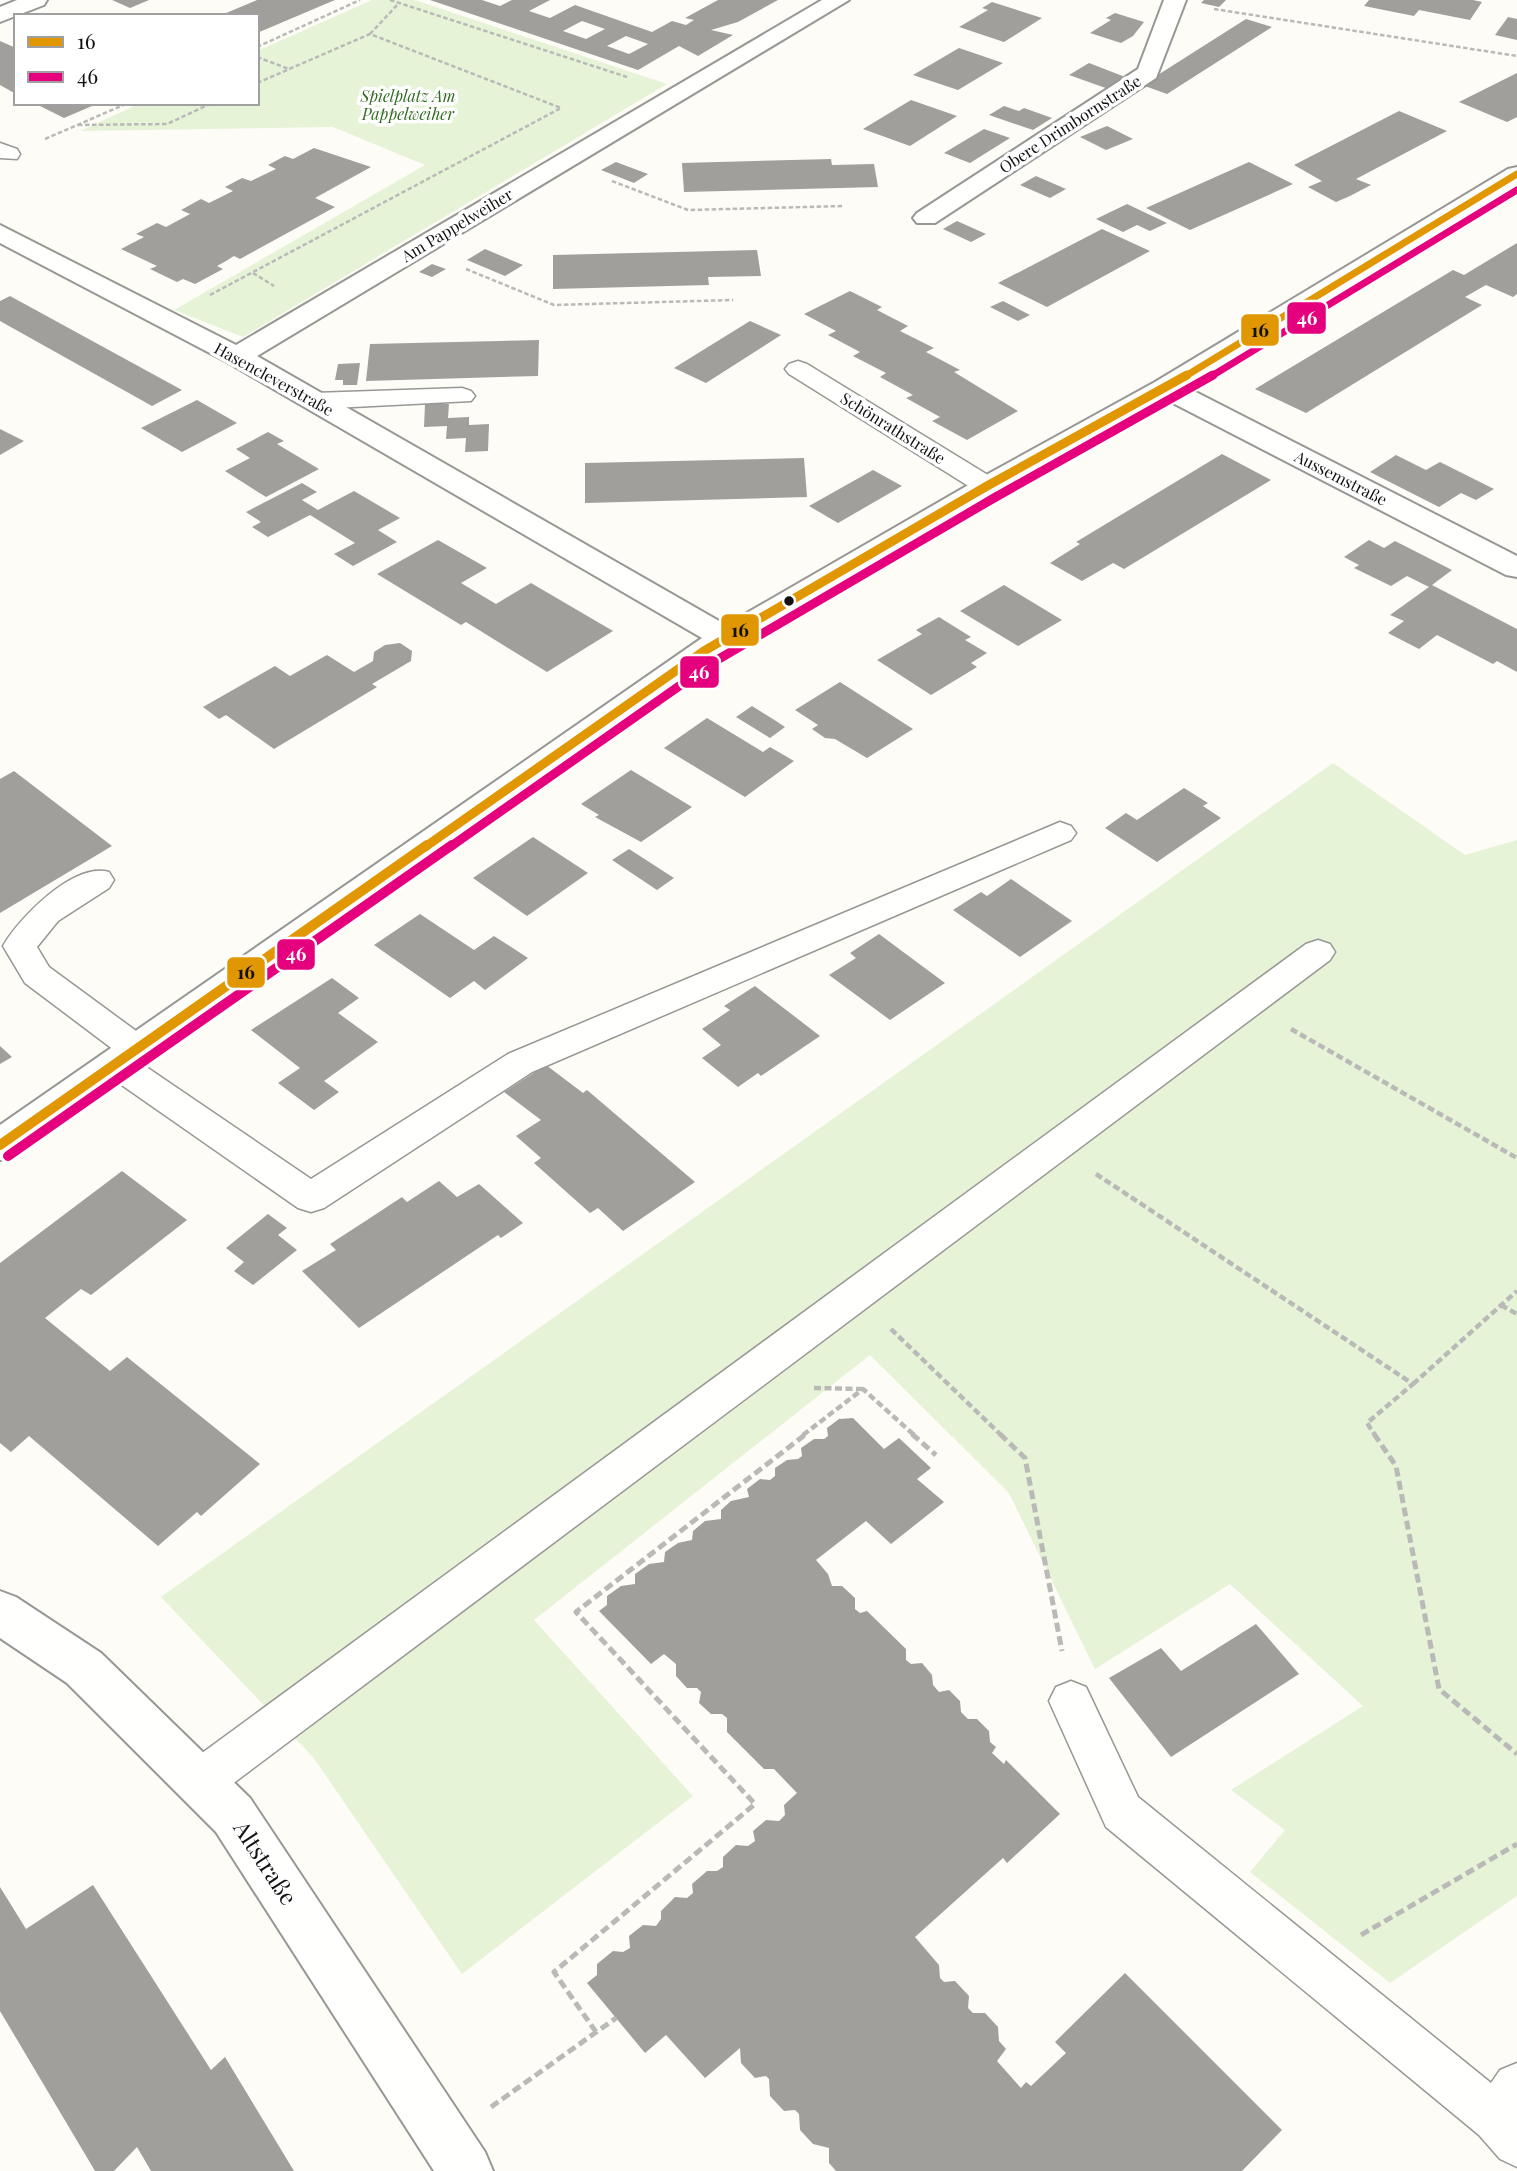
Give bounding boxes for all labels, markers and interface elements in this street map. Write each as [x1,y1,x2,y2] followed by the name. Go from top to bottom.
[14,14,259,105] legend
[77,26,96,54] text: 16
[77,61,98,89] text: 46
[995,70,1145,177] street label: Obere Drimbornstraße
[360,85,455,124] park label: Spielplatz Am Pappelweiher
[396,183,516,267] street label: Am Pappelweiher
[1286,301,1327,335] line badge: 46
[1297,304,1318,330] text: 46
[1240,313,1280,347] line badge: 16
[1251,316,1269,342] text: 16
[211,337,338,420] street label: Hasencleverstraße
[837,387,950,468] street label: Schönrathstraße
[1291,445,1391,510] street label: Aussemstraße
[782,594,796,608] unlabelled marker
[720,613,760,647] line badge: 16
[731,616,749,642] text: 16
[679,655,720,689] line badge: 46
[689,658,710,684] text: 46
[276,938,316,971] line badge: 46
[286,940,307,966] text: 46
[226,956,266,989] line badge: 16
[237,958,255,984] text: 16
[227,1813,305,1910] street label: Altstraße

